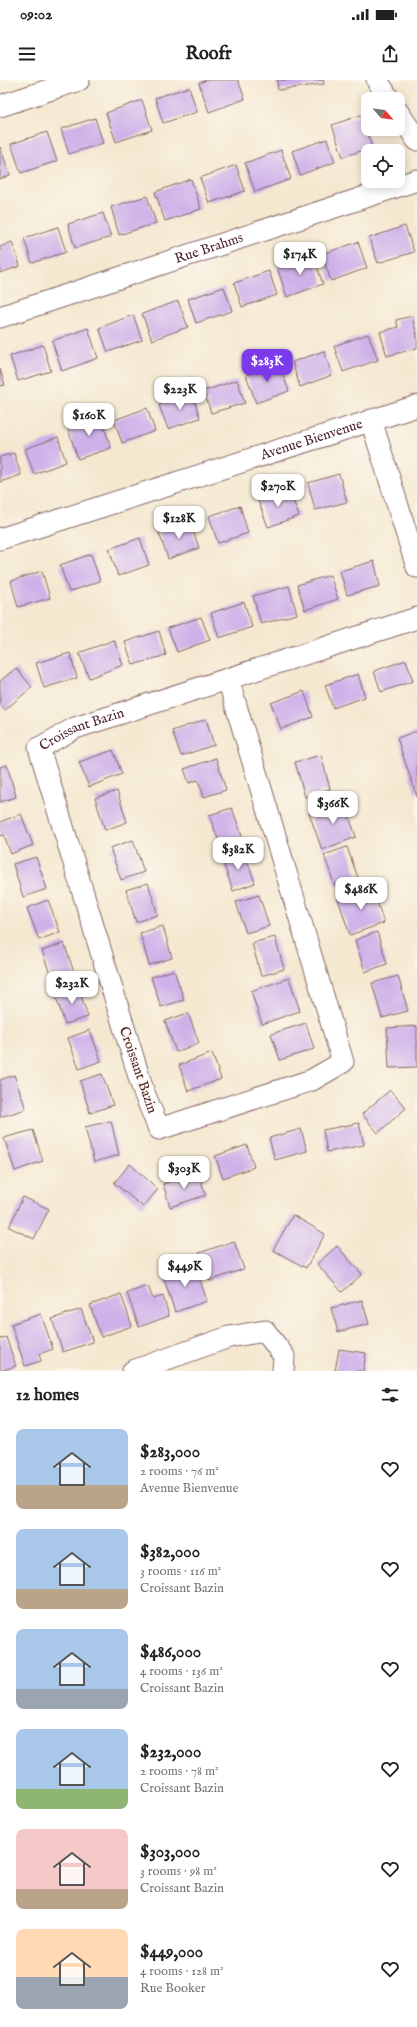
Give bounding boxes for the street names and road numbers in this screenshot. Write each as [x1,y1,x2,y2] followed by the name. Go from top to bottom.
[172,229,246,268] street label: Rue Brahms
[257,415,365,465] street label: Avenue Bienvenue
[36,704,127,755] street label: Croissant Bazin
[115,1024,161,1116] street label: Croissant Bazin

